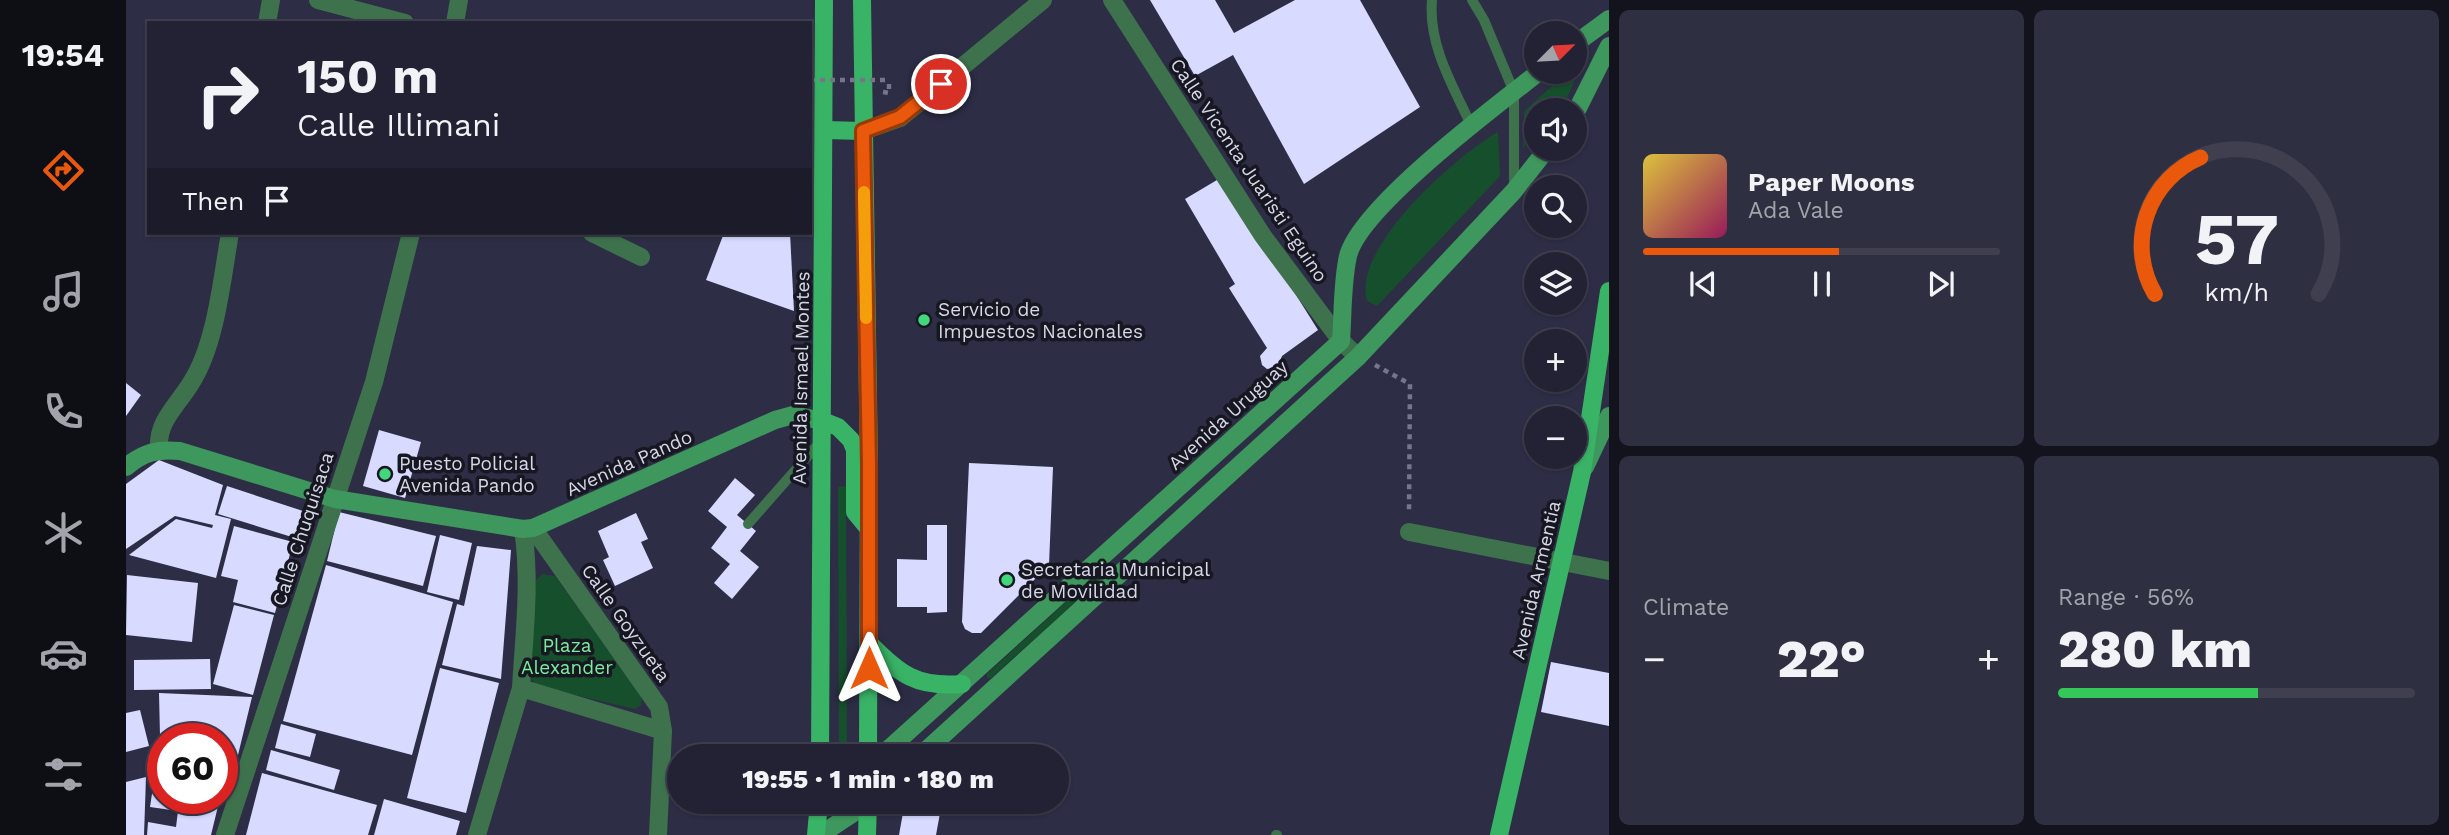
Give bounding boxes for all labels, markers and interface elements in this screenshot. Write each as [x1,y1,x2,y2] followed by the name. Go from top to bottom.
[1524,21,1587,84] north arrow
[1524,21,1587,469] map controls
[22,36,104,74] text: 19:54
[297,47,438,105] text: 150 m
[182,49,273,140] icon: right
[911,54,971,114] pin
[1165,54,1333,286] street label: Calle Vicenta Juaristi Eguino
[922,65,960,103] icon: arrive
[1524,98,1587,161] button: sound
[297,106,500,144] text: Calle Illimani
[39,146,88,195] icon: directions
[1748,167,1915,197] text: Paper Moons
[1524,175,1587,238] button: search
[258,182,296,220] icon: arrive
[182,186,244,216] text: Then
[1748,197,1844,224] text: Ada Vale
[2194,197,2279,283] text: 57
[1524,252,1587,315] button: layers
[1684,265,1722,303] icon: previous
[1803,265,1841,303] icon: pause
[1922,265,1960,303] icon: next
[39,267,88,316] icon: music
[788,271,814,485] street label: Avenida Ismael Montes
[2204,278,2269,307] text: km/h
[938,298,1143,343] place label: Servicio de Impuestos Nacionales
[916,312,932,328] marker: Servicio de Impuestos Nacionales
[1524,329,1587,392] button: +
[1163,355,1293,475] street label: Avenida Uruguay
[39,387,88,436] icon: phone
[1524,406,1587,469] button: −
[562,425,696,501] street label: Avenida Pando
[267,449,339,609] street label: Calle Chuquisaca
[399,452,535,497] place label: Puesto Policial Avenida Pando
[377,466,393,482] marker: Puesto Policial Avenida Pando
[1507,498,1566,662] street label: Avenida Armentia
[39,508,88,557] icon: climate
[1021,558,1210,603] place label: Secretaria Municipal de Movilidad
[577,560,675,687] street label: Calle Goyzueta
[999,572,1015,588] marker: Secretaria Municipal de Movilidad
[2058,584,2194,611] text: Range · 56%
[1643,594,1729,621] text: Climate
[2058,619,2252,680] text: 280 km
[39,629,88,678] icon: car
[1777,629,1866,690] text: 22°
[832,631,906,705] position arrow
[521,634,613,679] park label: Plaza Alexander
[1643,637,1666,681] text: −
[1977,637,2000,681] text: +
[147,723,238,814] speed limit sign: 60
[39,750,88,799] icon: filters
[742,764,994,794] text: 19:55 · 1 min · 180 m

